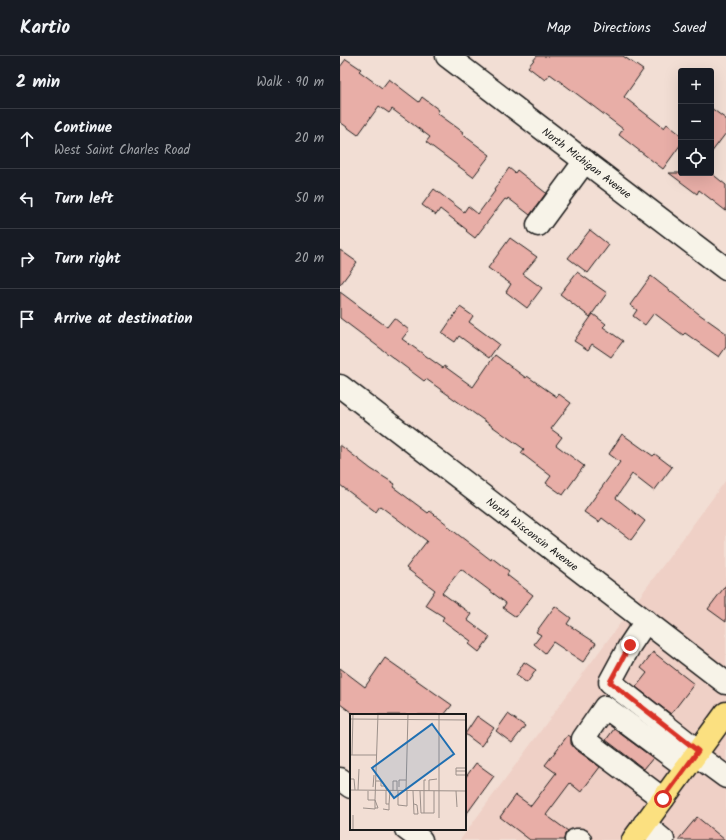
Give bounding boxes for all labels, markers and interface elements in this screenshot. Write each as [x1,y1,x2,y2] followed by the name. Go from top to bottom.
[20,13,70,43] text: Kartio
[546,17,571,39] text: Map
[593,17,651,39] text: Directions
[673,17,706,39] text: Saved
[678,68,714,176] map controls
[678,68,714,104] button: +
[16,69,60,96] text: 2 min
[257,72,324,93] text: Walk · 90 m
[678,104,714,140] button: −
[54,116,112,140] text: Continue
[538,123,635,204] street label: North Michigan Avenue
[16,128,38,150] icon: ahead
[294,128,324,149] text: 20 m
[54,140,190,161] text: West Saint Charles Road
[678,140,714,176] button: locate
[54,187,114,211] text: Turn left
[16,188,38,210] icon: left
[295,188,324,209] text: 50 m
[54,247,121,271] text: Turn right
[16,248,38,270] icon: right
[294,248,324,269] text: 20 m
[54,307,193,331] text: Arrive at destination
[16,308,38,330] icon: arrive
[482,494,582,576] street label: North Wisconsin Avenue
[621,636,639,654] route end
[350,714,466,830] inset map
[654,790,672,808] route start

